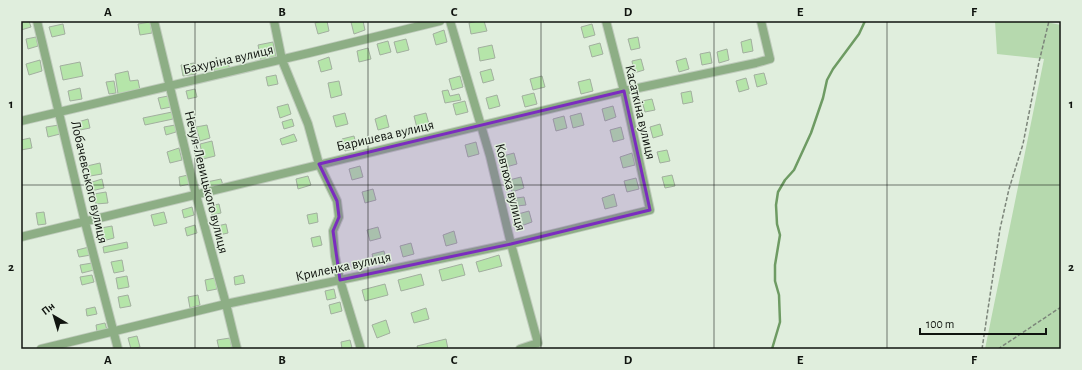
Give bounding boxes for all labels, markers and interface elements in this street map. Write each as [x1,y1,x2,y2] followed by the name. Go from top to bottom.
[104,6,112,19] text: A
[278,6,286,19] text: B
[451,6,458,19] text: C
[624,6,633,19] text: D
[797,6,804,19] text: E
[971,6,978,19] text: F
[181,43,275,77] street label: Бахуріна вулиця
[622,63,658,161] street label: Касаткіна вулиця
[9,98,13,111] text: 1
[1069,98,1073,111] text: 1
[181,109,231,255] street label: Нечуя-Левицького вулиця
[335,118,436,154] street label: Баришева вулиця
[68,120,110,245] street label: Лобачевського вулиця
[492,142,528,232] street label: Ковтюха вулиця
[294,250,392,284] street label: Криленка вулиця
[8,261,14,274] text: 2
[1068,261,1074,274] text: 2
[34,296,74,336] north arrow
[39,300,57,317] text: Пн
[920,310,1046,336] scale bar
[926,318,954,330] text: 100 m
[104,354,112,367] text: A
[278,354,286,367] text: B
[451,354,458,367] text: C
[624,354,633,367] text: D
[797,354,804,367] text: E
[971,354,978,367] text: F

